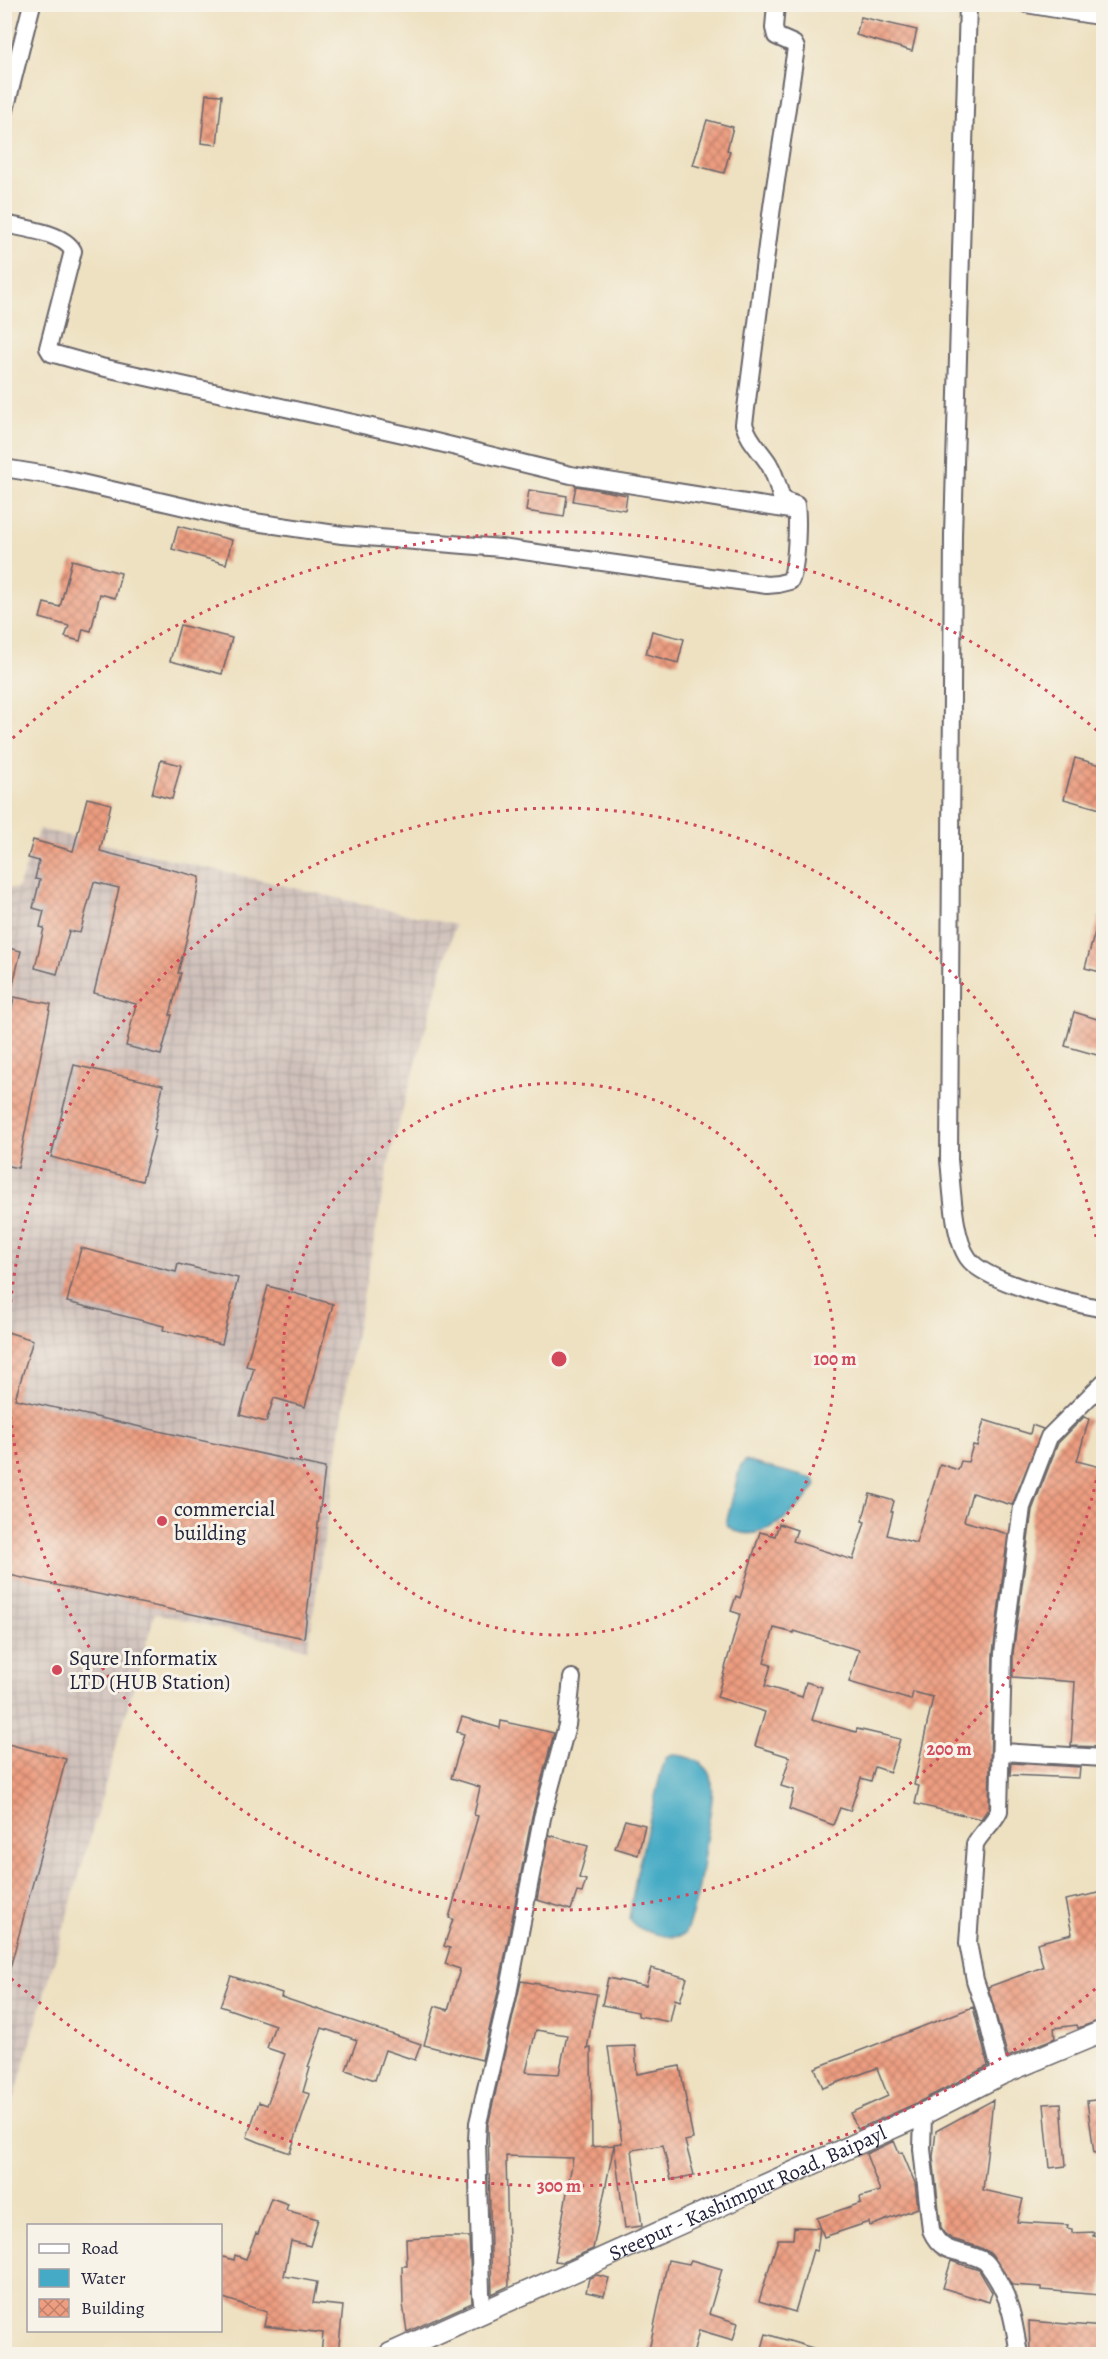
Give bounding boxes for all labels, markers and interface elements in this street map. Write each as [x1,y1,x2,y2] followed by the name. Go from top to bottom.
[814,1347,856,1371] text: 100 m
[549,1349,569,1369] centre of rings
[174,1495,275,1547] place label: commercial building
[155,1514,169,1528] marker: commercial building
[69,1644,230,1696] place label: Squre Informatix LTD (HUB Station)
[50,1663,64,1677] marker: Squre Informatix LTD (HUB Station)
[926,1737,972,1761] text: 200 m
[604,2118,890,2268] street label: Sreepur - Kashimpur Road, Baipayl
[537,2174,581,2198] text: 300 m
[27,2224,222,2332] legend
[81,2236,119,2260] text: Road
[80,2266,126,2290] text: Water
[81,2296,145,2320] text: Building

